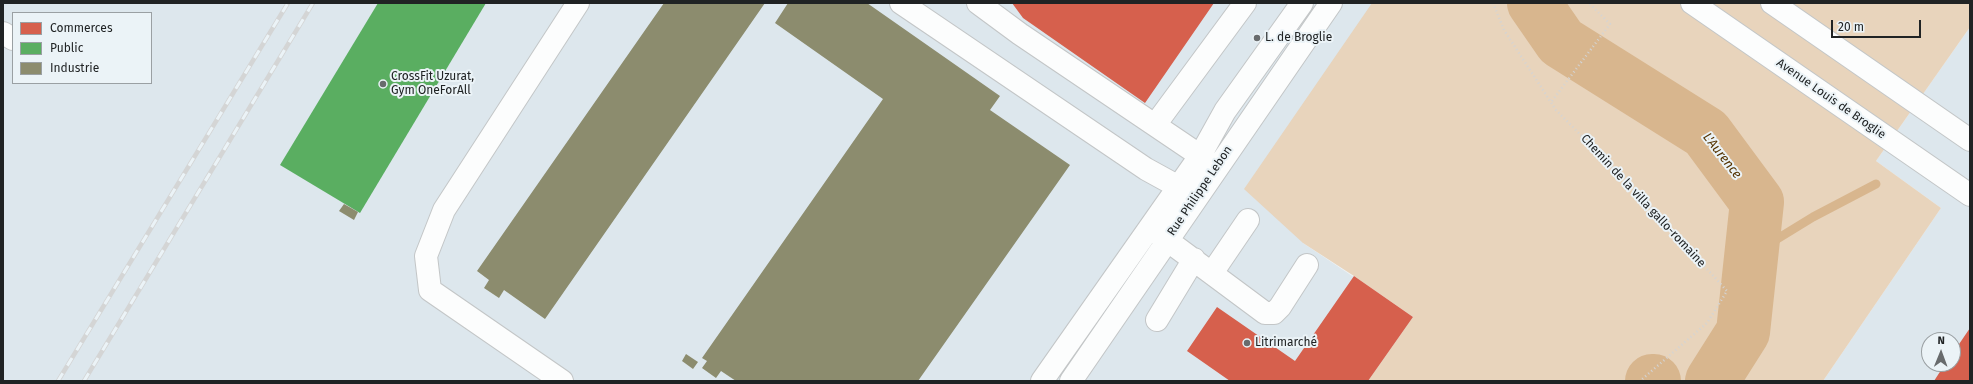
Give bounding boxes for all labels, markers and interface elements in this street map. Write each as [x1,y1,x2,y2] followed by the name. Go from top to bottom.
[12,12,152,84] legend
[1833,12,1923,38] scale bar
[1838,20,1864,34] text: 20 m
[50,21,113,35] text: Commerces
[1265,31,1332,45] place label: L. de Broglie
[1252,33,1262,43] marker: L. de Broglie
[50,41,83,55] text: Public
[1774,56,1888,142] street label: Avenue Louis de Broglie
[50,61,99,75] text: Industrie
[391,70,474,98] place label: CrossFit Uzurat, Gym OneForAll
[378,79,388,89] marker: CrossFit Uzurat, Gym OneForAll
[1699,130,1745,182] water label: L'Aurence
[1578,132,1708,270] street label: Chemin de la villa gallo-romaine
[1165,143,1235,239] street label: Rue Philippe Lebon
[1921,332,1961,372] north arrow
[1937,334,1945,347] text: N
[1255,336,1317,350] place label: Litrimarché
[1242,338,1252,348] marker: Litrimarché

